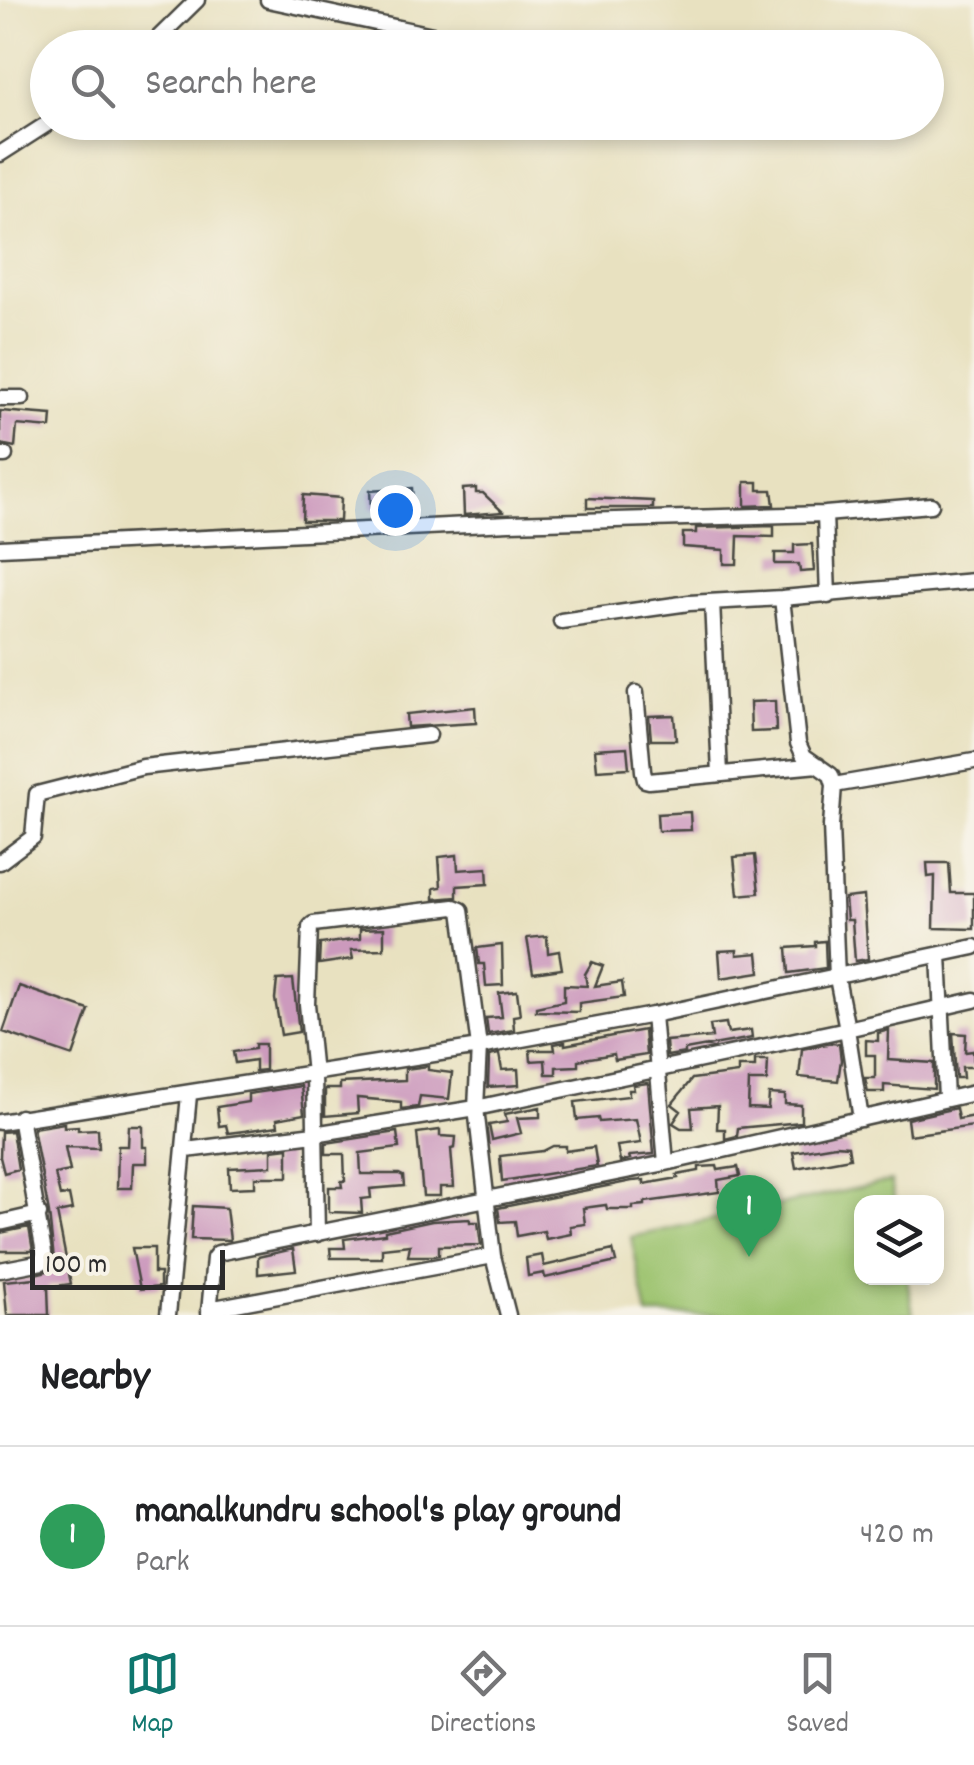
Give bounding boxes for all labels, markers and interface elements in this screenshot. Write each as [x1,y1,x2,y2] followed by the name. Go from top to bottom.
[30,30,944,140] search box
[65,58,120,113] icon: search
[145,58,317,113] text: Search here
[370,485,421,536] your location
[716,1174,782,1257] pin: 1
[854,1195,944,1285] map controls
[854,1195,944,1285] button: layers
[30,1245,225,1290] scale bar
[45,1247,107,1287] text: 100 m
[40,1350,150,1410] text: Nearby
[135,1486,621,1541] text: manalkundru school's play ground
[69,1513,76,1559] text: 1
[860,1513,934,1559] text: 420 m
[135,1541,190,1587] text: Park
[125,1646,180,1746] tab: Map
[430,1646,536,1746] tab: Directions
[786,1646,849,1746] tab: Saved

